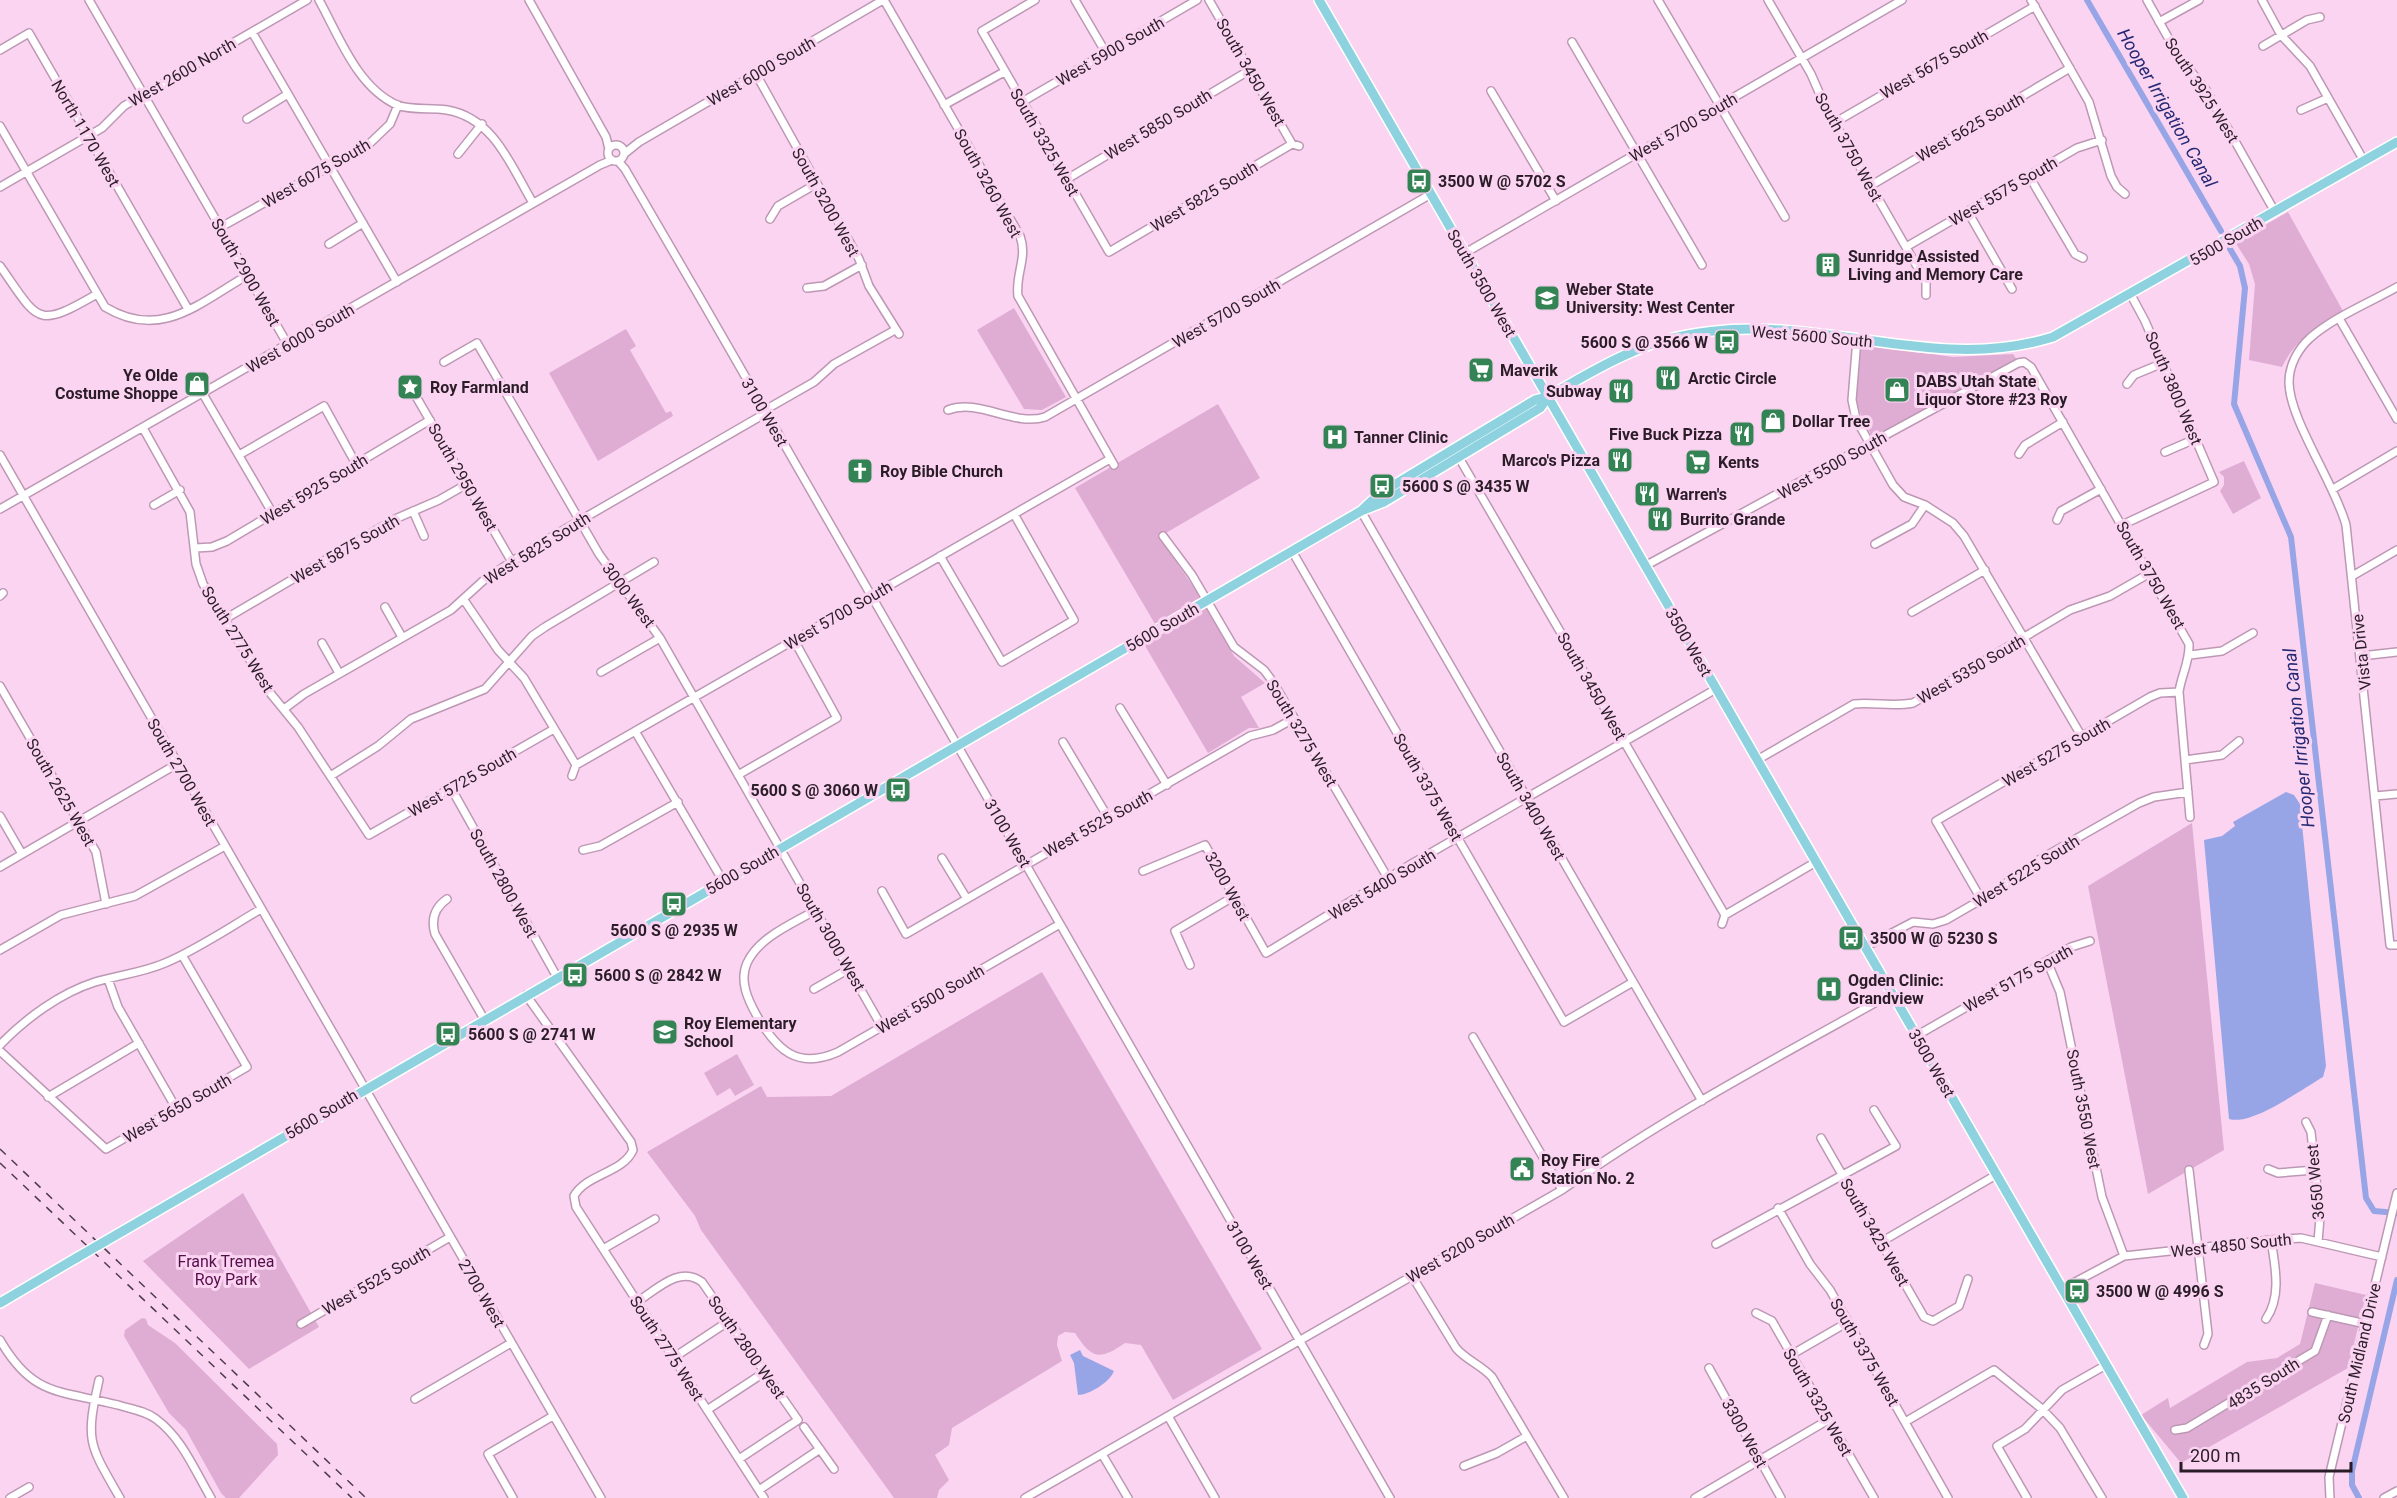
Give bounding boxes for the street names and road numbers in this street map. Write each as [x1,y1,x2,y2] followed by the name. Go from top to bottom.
[1053,13,1168,90] street label: West 5900 South
[1212,15,1289,130] street label: South 3450 West
[1877,26,1992,103] street label: West 5675 South
[704,33,819,110] street label: West 6000 South
[125,34,239,111] street label: West 2600 North
[2161,34,2243,146] street label: South 3925 West
[47,76,124,190] street label: North 1170 West
[1006,85,1083,200] street label: South 3325 West
[1101,85,1215,164] street label: West 5850 South
[1626,89,1741,166] street label: West 5700 South
[1913,89,2028,166] street label: West 5625 South
[1811,90,1886,205] street label: South 3750 West
[950,126,1025,241] street label: South 3260 West
[259,135,374,212] street label: West 6075 South
[788,145,863,260] street label: South 3200 West
[1946,153,2061,230] street label: West 5575 South
[1147,157,1261,236] street label: West 5825 South
[2186,213,2266,270] street label: 5500 South
[207,215,284,330] street label: South 2900 West
[1443,226,1520,341] street label: South 3500 West
[1169,275,1284,352] street label: West 5700 South
[243,300,358,377] street label: West 6000 South
[1751,322,1873,351] street label: West 5600 South
[2141,329,2206,448] street label: South 3800 West
[737,375,792,450] street label: 3100 West
[424,420,501,535] street label: South 2950 West
[1775,428,1890,503] street label: West 5500 South
[257,450,371,529] street label: West 5925 South
[481,508,594,589] street label: West 5825 South
[288,511,403,588] street label: West 5875 South
[2112,518,2189,633] street label: South 3750 West
[598,559,659,631] street label: 3000 West
[781,577,896,654] street label: West 5700 South
[197,583,278,696] street label: South 2775 West
[1122,599,1202,656] street label: 5600 South
[1661,605,1716,680] street label: 3500 West
[2348,613,2375,691] street label: Vista Drive
[1553,629,1630,744] street label: South 3450 West
[1914,631,2029,708] street label: West 5350 South
[1262,676,1341,790] street label: South 3275 West
[1999,714,2114,791] street label: West 5275 South
[143,715,220,830] street label: South 2700 West
[1389,730,1466,845] street label: South 3375 West
[22,735,99,850] street label: South 2625 West
[405,744,520,821] street label: West 5725 South
[1492,749,1569,864] street label: South 3400 West
[1041,786,1156,861] street label: West 5525 South
[980,796,1035,871] street label: 3100 West
[466,826,541,941] street label: South 2800 West
[1970,831,2083,912] street label: West 5225 South
[702,842,782,899] street label: 5600 South
[1325,845,1439,924] street label: West 5400 South
[1201,848,1254,924] street label: 3200 West
[792,880,869,995] street label: South 3000 West
[1961,941,2076,1016] street label: West 5175 South
[873,961,988,1038] street label: West 5500 South
[1904,1026,1959,1101] street label: 3500 West
[2063,1048,2104,1170] street label: South 3550 West
[120,1070,235,1147] street label: West 5650 South
[281,1085,361,1144] street label: 5600 South
[2303,1143,2328,1221] street label: 3650 West
[1836,1175,1913,1290] street label: South 3425 West
[1403,1210,1518,1287] street label: West 5200 South
[1222,1218,1277,1293] street label: 3100 West
[2170,1230,2292,1261] street label: West 4850 South
[319,1242,434,1319] street label: West 5525 South
[454,1256,509,1331] street label: 2700 West
[2334,1281,2385,1425] street label: South Midland Drive
[626,1292,708,1404] street label: South 2775 West
[704,1292,789,1402] street label: South 2800 West
[1826,1295,1903,1410] street label: South 3375 West
[1779,1345,1856,1460] street label: South 3325 West
[2224,1354,2303,1413] street label: 4835 South
[1718,1395,1771,1471] street label: 3300 West

